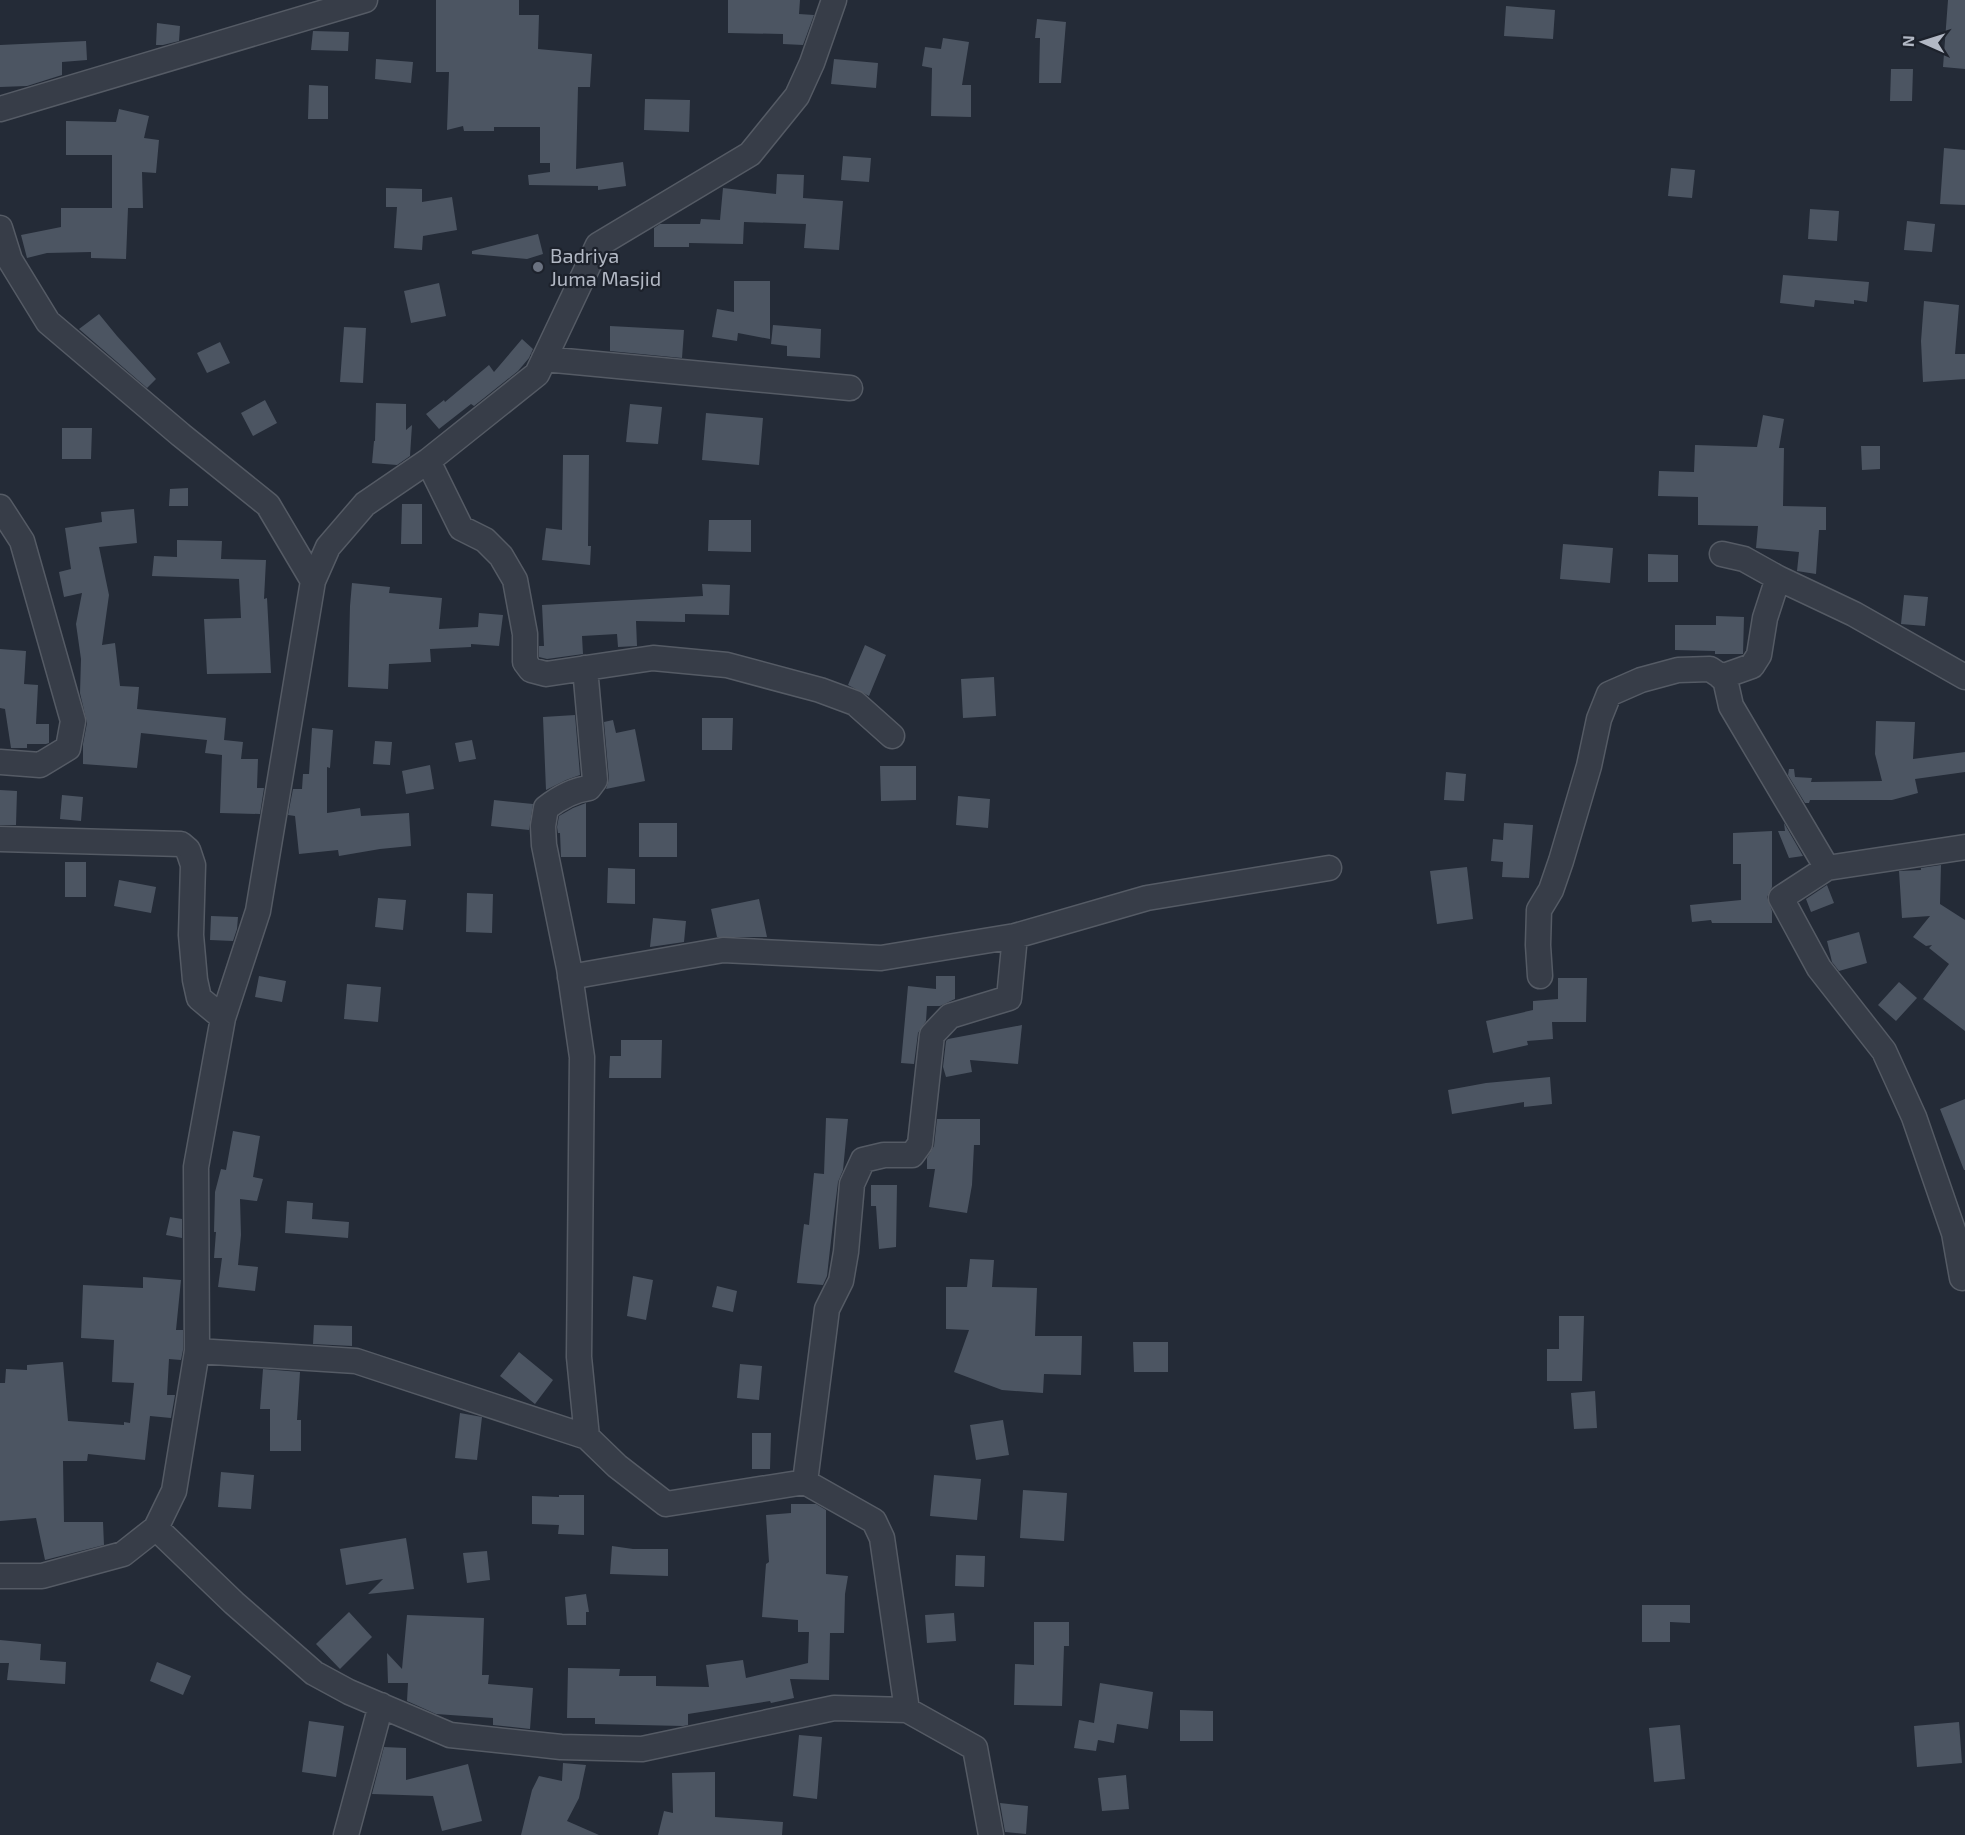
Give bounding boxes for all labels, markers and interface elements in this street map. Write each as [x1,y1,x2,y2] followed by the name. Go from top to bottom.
[1893,12,1953,72] north arrow
[1898,35,1917,47] text: N
[550,243,661,290] place label: Badriya Juma Masjid
[531,260,545,274] marker: Badriya Juma Masjid

